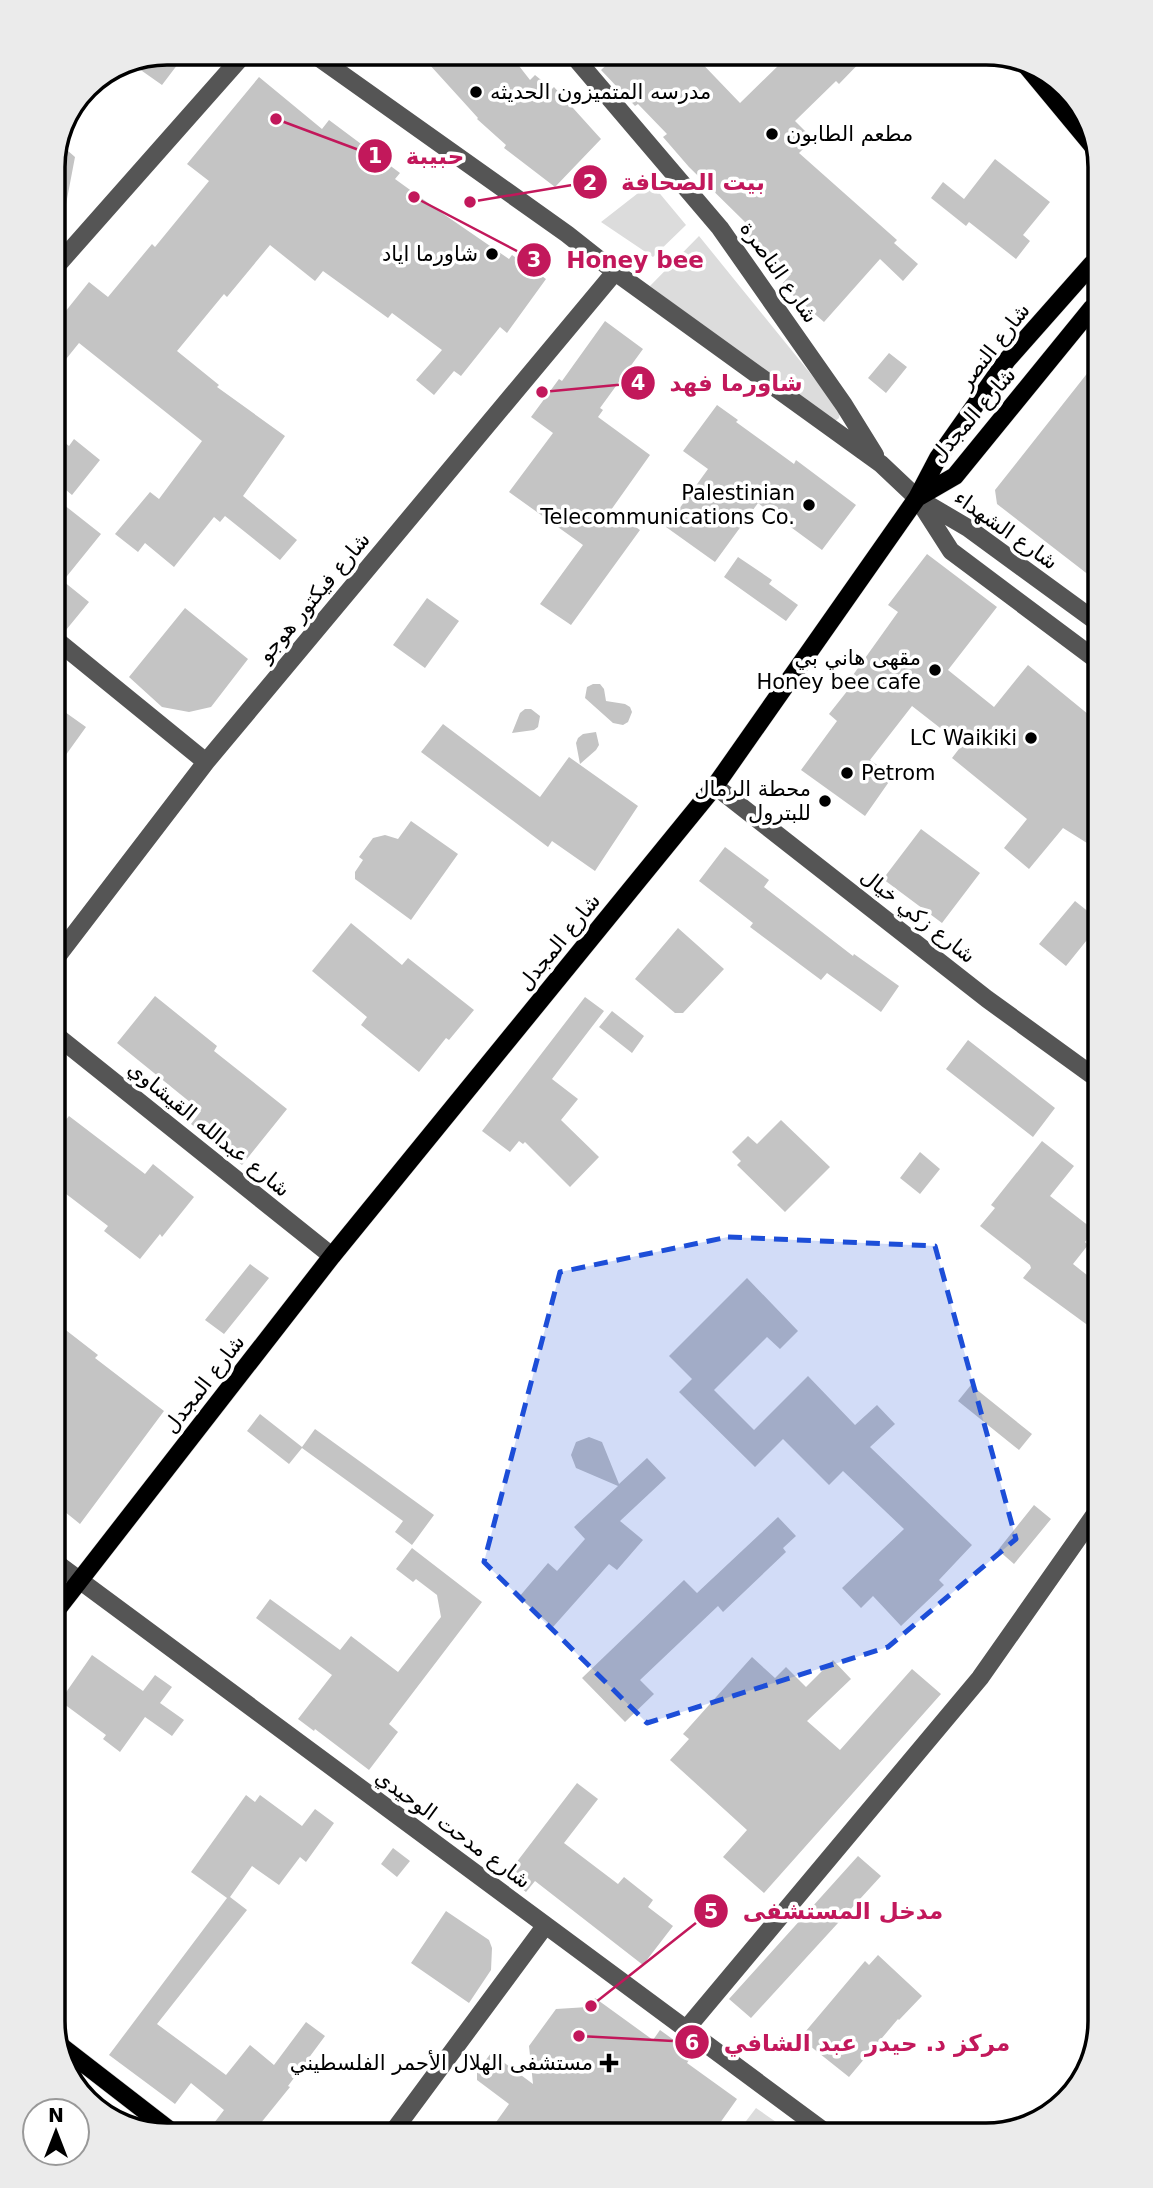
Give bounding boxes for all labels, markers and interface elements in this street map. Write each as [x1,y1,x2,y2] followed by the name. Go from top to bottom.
[490,80,711,104] place label: مدرسه المتميزون الحديثه
[468,84,484,100] marker: مدرسه المتميزون الحديثه
[786,122,913,147] place label: مطعم الطابون
[764,126,780,142] marker: مطعم الطابون
[357,134,479,178] callout: حبيبة
[406,143,464,169] text: حبيبة
[368,144,382,168] text: 1
[572,160,779,204] callout: بيت الصحافة
[621,169,765,195] text: بيت الصحافة
[583,171,597,195] text: 2
[735,216,823,328] street label: شارع الناصرة
[517,238,718,282] callout: Honey bee
[382,242,478,266] place label: شاورما اياد
[484,246,500,262] marker: شاورما اياد
[566,247,704,273] text: Honey bee
[527,248,541,272] text: 3
[953,299,1035,394] street label: شارع النصر
[621,361,817,405] callout: شاورما فهد
[925,363,1021,467] street label: شارع المجدل
[669,370,803,397] text: شاورما فهد
[631,371,645,395] text: 4
[539,481,795,529] place label: Palestinian Telecommunications Co.
[950,486,1062,574] street label: شارع الشهداء
[801,497,817,513] marker: Palestinian Telecommunications Co.
[252,528,375,667] street label: شارع فيكتور هوجو
[756,646,921,694] place label: مقهى هاني بي Honey bee cafe
[927,662,943,678] marker: مقهى هاني بي Honey bee cafe
[910,726,1017,750] place label: LC Waikiki
[1023,730,1039,746] marker: LC Waikiki
[861,761,936,785] place label: Petrom
[839,765,855,781] marker: Petrom
[694,777,811,825] place label: محطة الرمال للبترول
[817,793,833,809] marker: محطة الرمال للبترول
[856,864,980,968] street label: شارع زكي خيال
[513,889,605,995] street label: شارع المجدل
[123,1056,295,1202] street label: شارع عبدالله القيشاوي
[158,1330,250,1438] street label: شارع المجدل
[371,1765,535,1893] street label: شارع مدحت الوحيدي
[694,1889,957,1933] callout: مدخل المستشفى
[743,1898,943,1924] text: مدخل المستشفى
[704,1900,718,1924] text: 5
[674,2020,1024,2064] callout: مركز د. حيدر عبد الشافي
[724,2030,1010,2057] text: مركز د. حيدر عبد الشافي
[685,2031,699,2055] text: 6
[290,2050,593,2075] place label: مستشفى الهلال الأحمر الفلسطيني
[599,2053,619,2073] marker: مستشفى الهلال الأحمر الفلسطيني
[21,2097,91,2167] north arrow
[48,2104,64,2126] text: N

